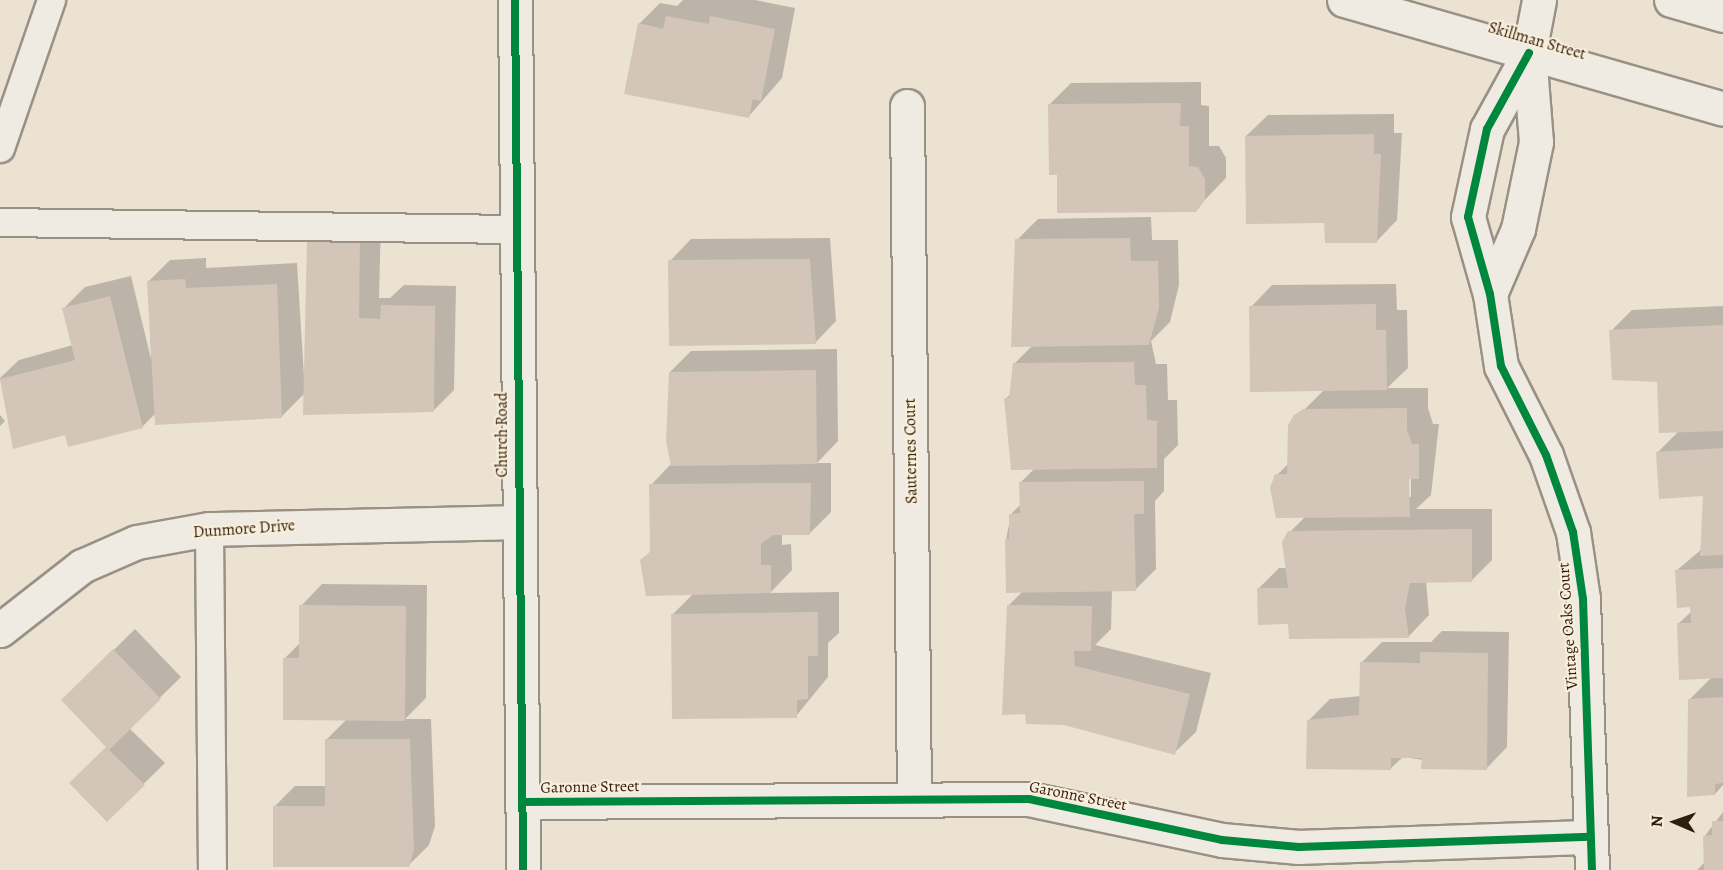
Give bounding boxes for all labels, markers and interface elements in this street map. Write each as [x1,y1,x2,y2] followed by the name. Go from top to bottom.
[1486,18,1588,64] street label: Skillman Street
[492,393,512,477] street label: Church Road
[900,398,922,504] street label: Sauternes Court
[192,516,296,542] street label: Dunmore Drive
[1554,562,1582,690] street label: Vintage Oaks Court
[540,777,640,797] street label: Garonne Street
[1028,777,1128,815] street label: Garonne Street
[1645,792,1705,852] north arrow
[1646,815,1668,828] text: N

